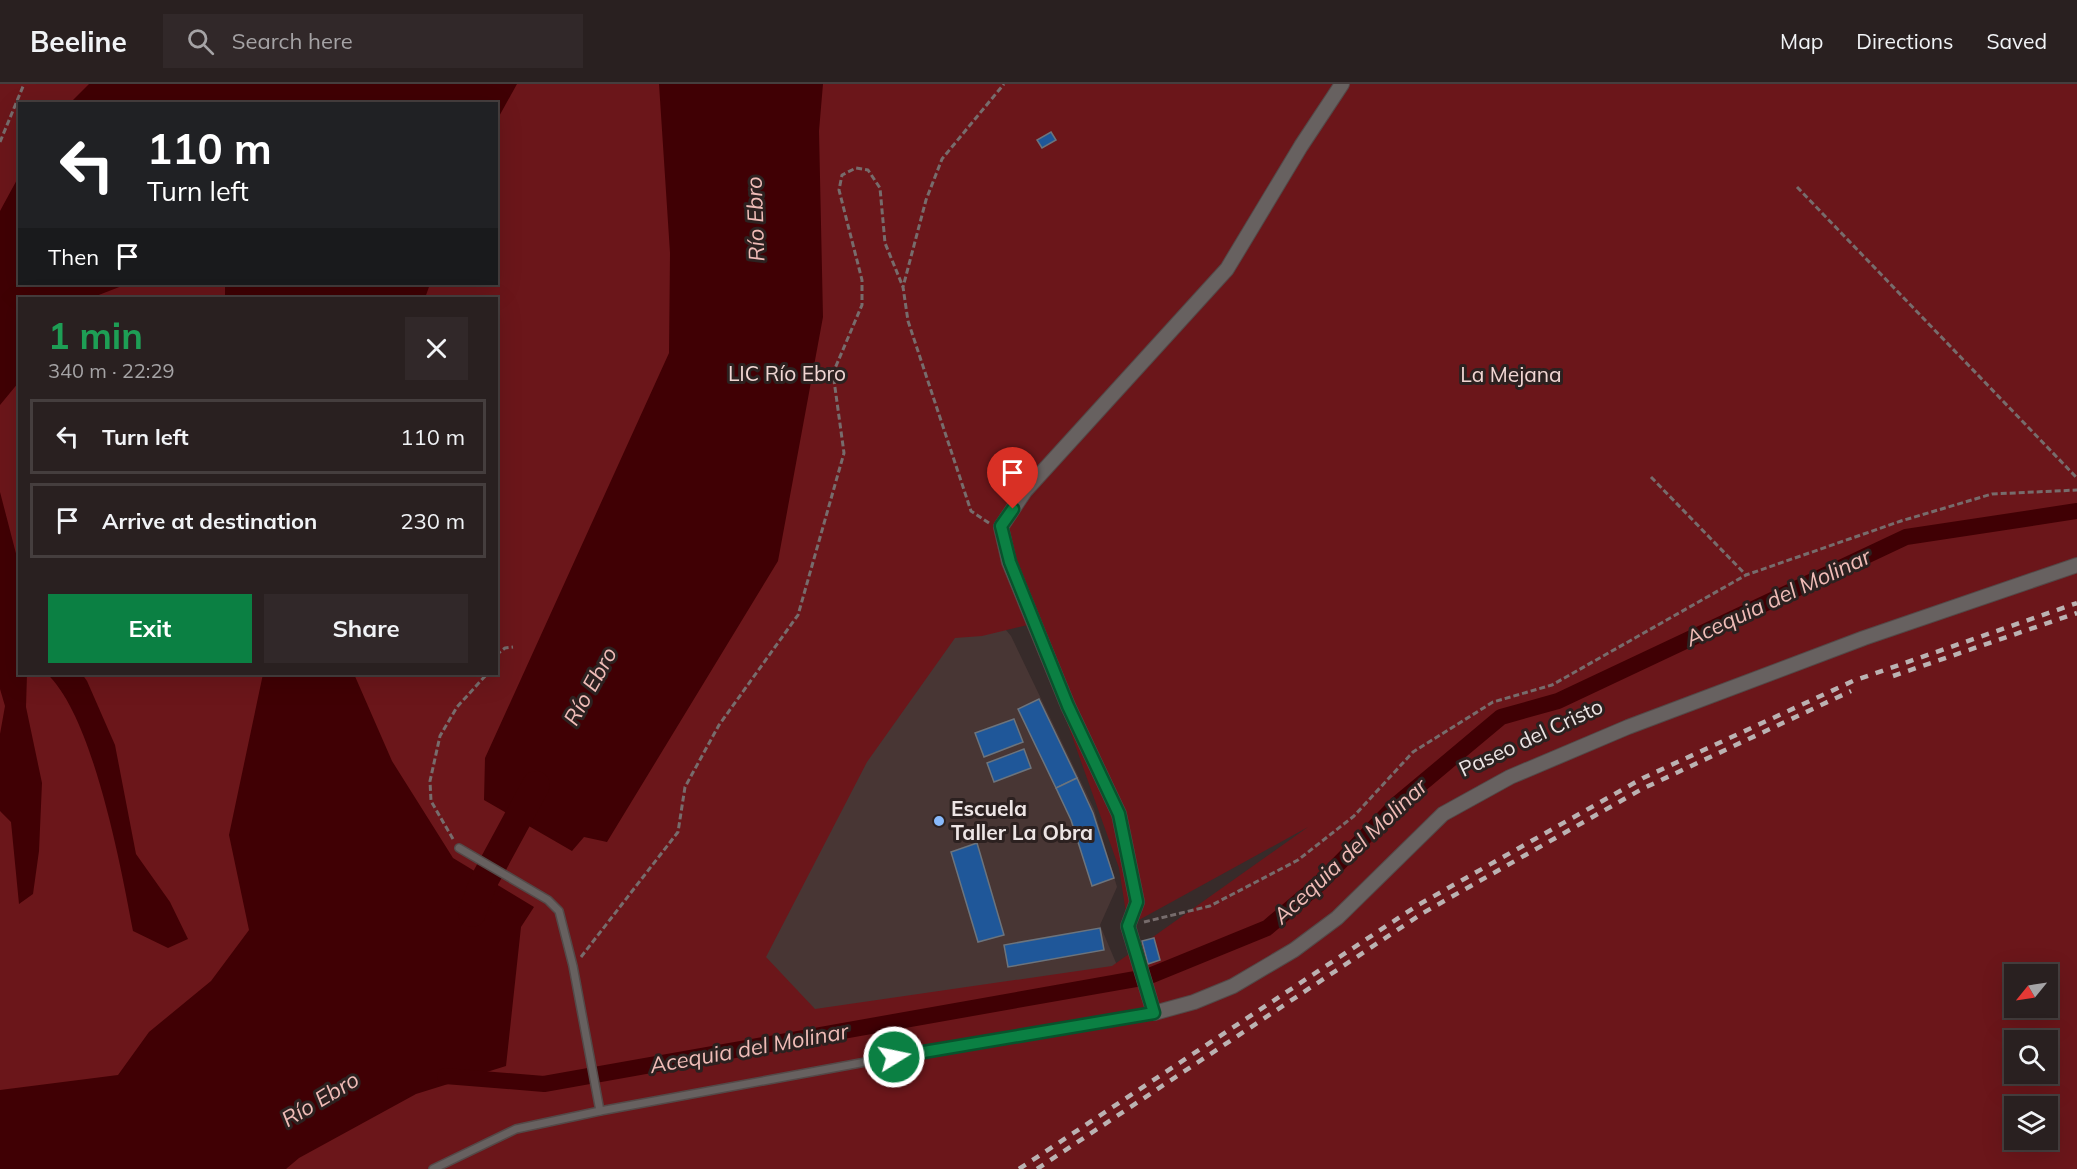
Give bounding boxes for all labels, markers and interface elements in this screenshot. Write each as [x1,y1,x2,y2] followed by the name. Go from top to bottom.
[163,14,583,68] search box
[30,24,127,59] text: Beeline
[184,25,217,58] icon: search
[232,27,353,55] text: Search here
[1780,28,1823,54] text: Map
[1856,28,1953,54] text: Directions
[1986,28,2047,54] text: Saved
[147,122,272,175] text: 110 m
[48,126,126,204] icon: left
[147,174,249,208] text: Turn left
[740,176,770,262] water label: Río Ebro
[111,240,144,273] icon: arrive
[48,243,99,271] text: Then
[48,313,143,358] text: 1 min
[405,317,468,380] button: close
[48,358,174,383] text: 340 m · 22:29
[728,360,846,386] park label: LIC Río Ebro
[1460,361,1562,387] park label: La Mejana
[51,420,84,453] icon: left
[102,423,189,451] text: Turn left
[400,423,465,451] text: 110 m
[987,447,1038,509] pin
[996,456,1029,489] icon: arrive
[51,504,84,537] icon: arrive
[102,507,317,535] text: Arrive at destination
[400,507,465,535] text: 230 m
[1680,541,1876,653] water label: Acequia del Molinar
[48,594,252,663] button: Exit
[264,594,468,663] button: Share
[557,642,623,730] water label: Río Ebro
[1454,692,1607,782] street label: Paseo del Cristo
[1266,772,1434,930] water label: Acequia del Molinar
[951,795,1093,845] place label: Escuela Taller La Obra
[932,814,946,828] marker: Escuela Taller La Obra
[2004,964,2058,1018] north arrow
[2004,964,2058,1150] map controls
[647,1017,851,1079] water label: Acequia del Molinar
[862,1025,926,1089] position arrow
[2004,1030,2058,1084] button: search
[276,1065,364,1133] water label: Río Ebro
[2004,1096,2058,1150] button: layers

